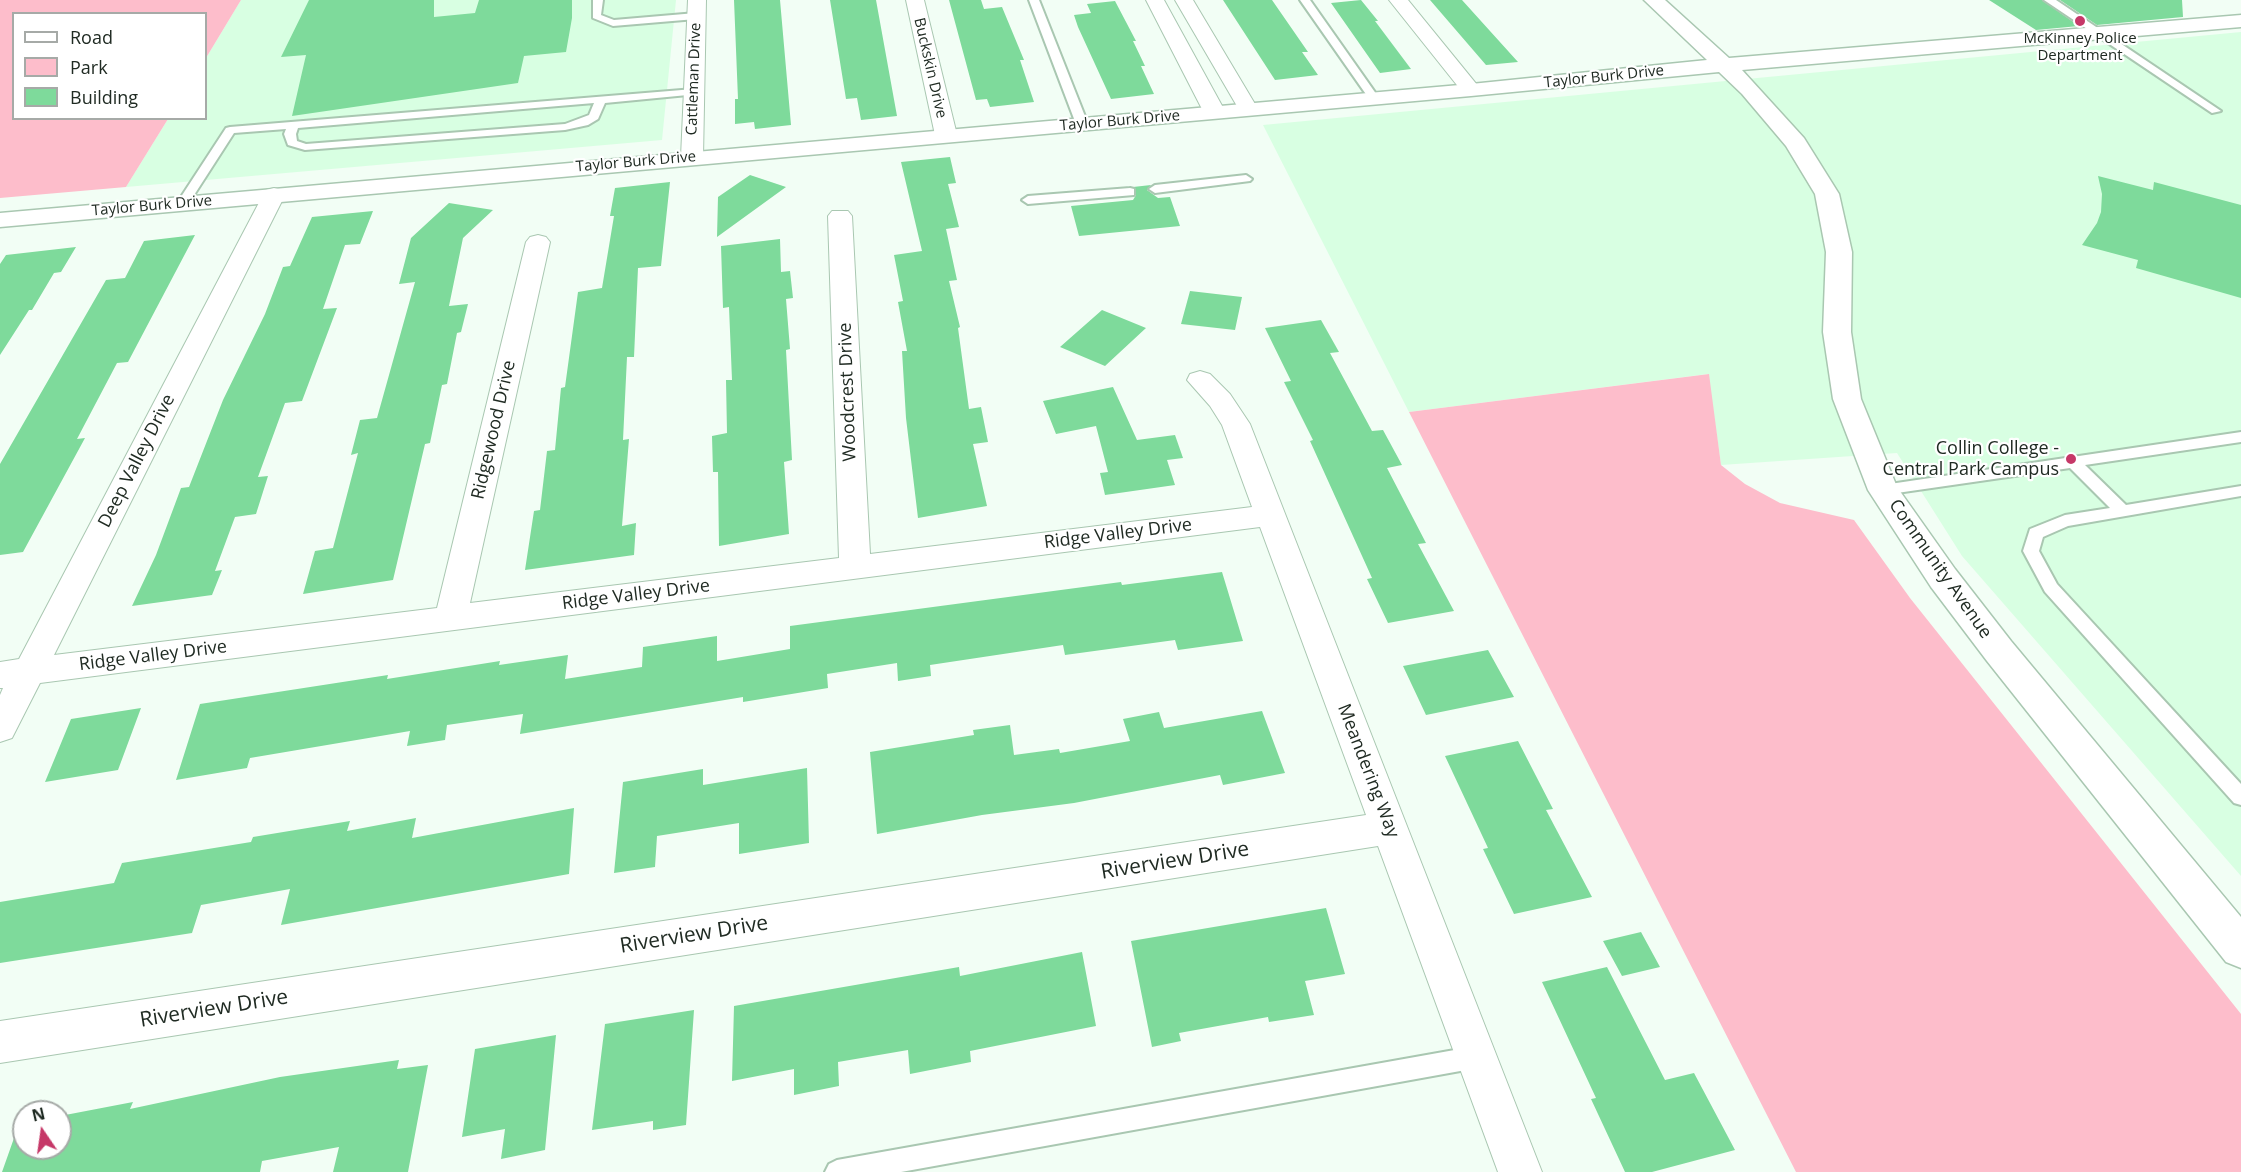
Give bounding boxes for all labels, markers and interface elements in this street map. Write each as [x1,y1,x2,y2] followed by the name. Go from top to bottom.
[12,12,207,120] legend
[2073,14,2087,28] marker: McKinney Police Department
[910,16,950,120] street label: Buckskin Drive
[683,22,705,136] street label: Cattleman Drive
[70,25,113,49] text: Road
[2023,30,2137,65] place label: McKinney Police Department
[70,55,108,79] text: Park
[1543,62,1665,92] street label: Taylor Burk Drive
[70,85,138,109] text: Building
[1059,107,1181,135] street label: Taylor Burk Drive
[575,148,697,176] street label: Taylor Burk Drive
[91,192,213,220] street label: Taylor Burk Drive
[835,322,861,462] street label: Woodcrest Drive
[468,358,520,502] street label: Ridgewood Drive
[94,391,180,531] street label: Deep Valley Drive
[1883,438,2059,480] place label: Collin College - Central Park Campus
[2064,452,2078,466] marker: Collin College - Central Park Campus
[1884,495,1996,643] street label: Community Avenue
[1043,514,1193,554] street label: Ridge Valley Drive
[561,575,711,615] street label: Ridge Valley Drive
[78,636,228,676] street label: Ridge Valley Drive
[1333,701,1403,841] street label: Meandering Way
[1099,837,1251,885] street label: Riverview Drive
[618,911,770,959] street label: Riverview Drive
[138,985,290,1033] street label: Riverview Drive
[12,1100,72,1160] north arrow
[30,1102,47,1127] text: N

